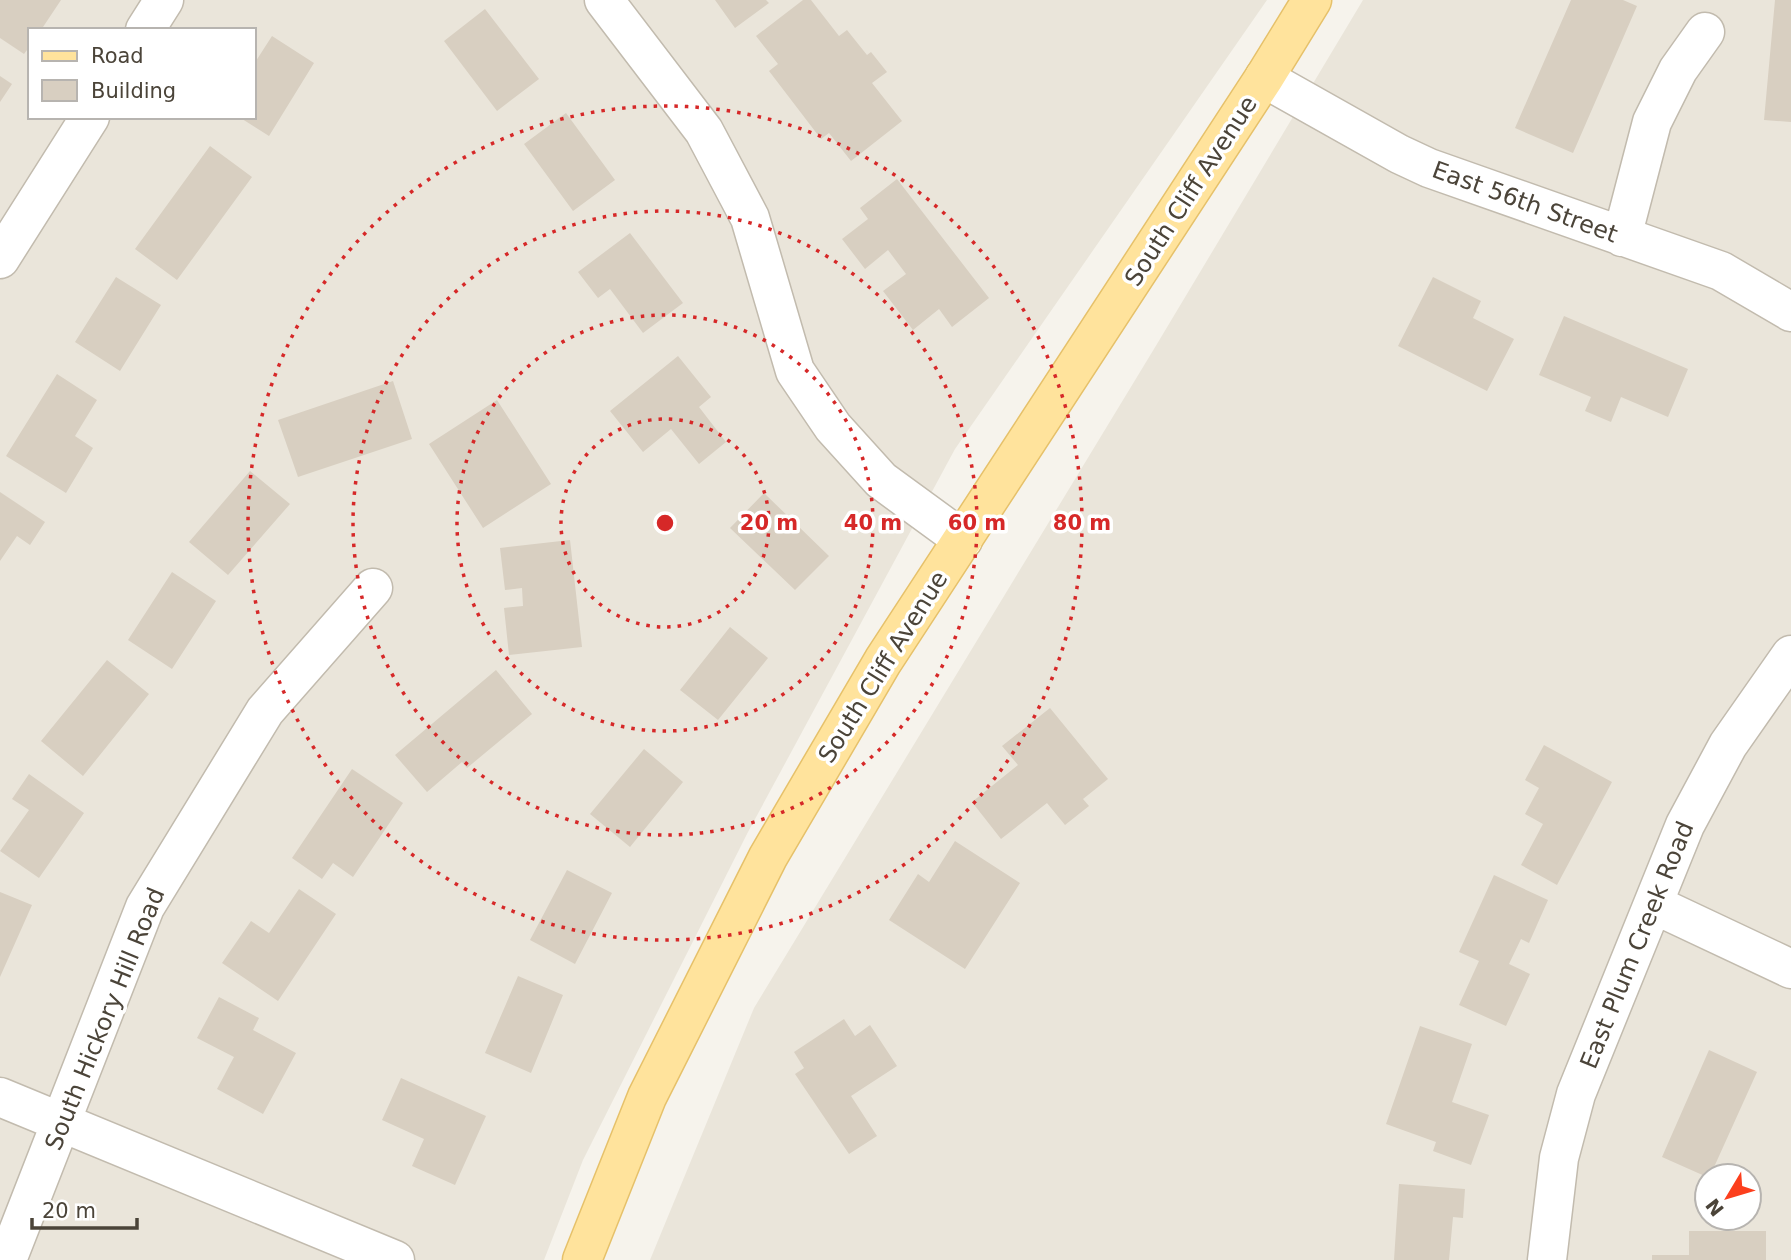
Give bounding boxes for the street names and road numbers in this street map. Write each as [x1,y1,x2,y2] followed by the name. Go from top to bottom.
[1119,91,1263,291] street label: South Cliff Avenue
[1429,155,1621,249] street label: East 56th Street
[813,566,953,768] street label: South Cliff Avenue
[1575,817,1699,1073] street label: East Plum Creek Road
[39,884,171,1154] street label: South Hickory Hill Road

